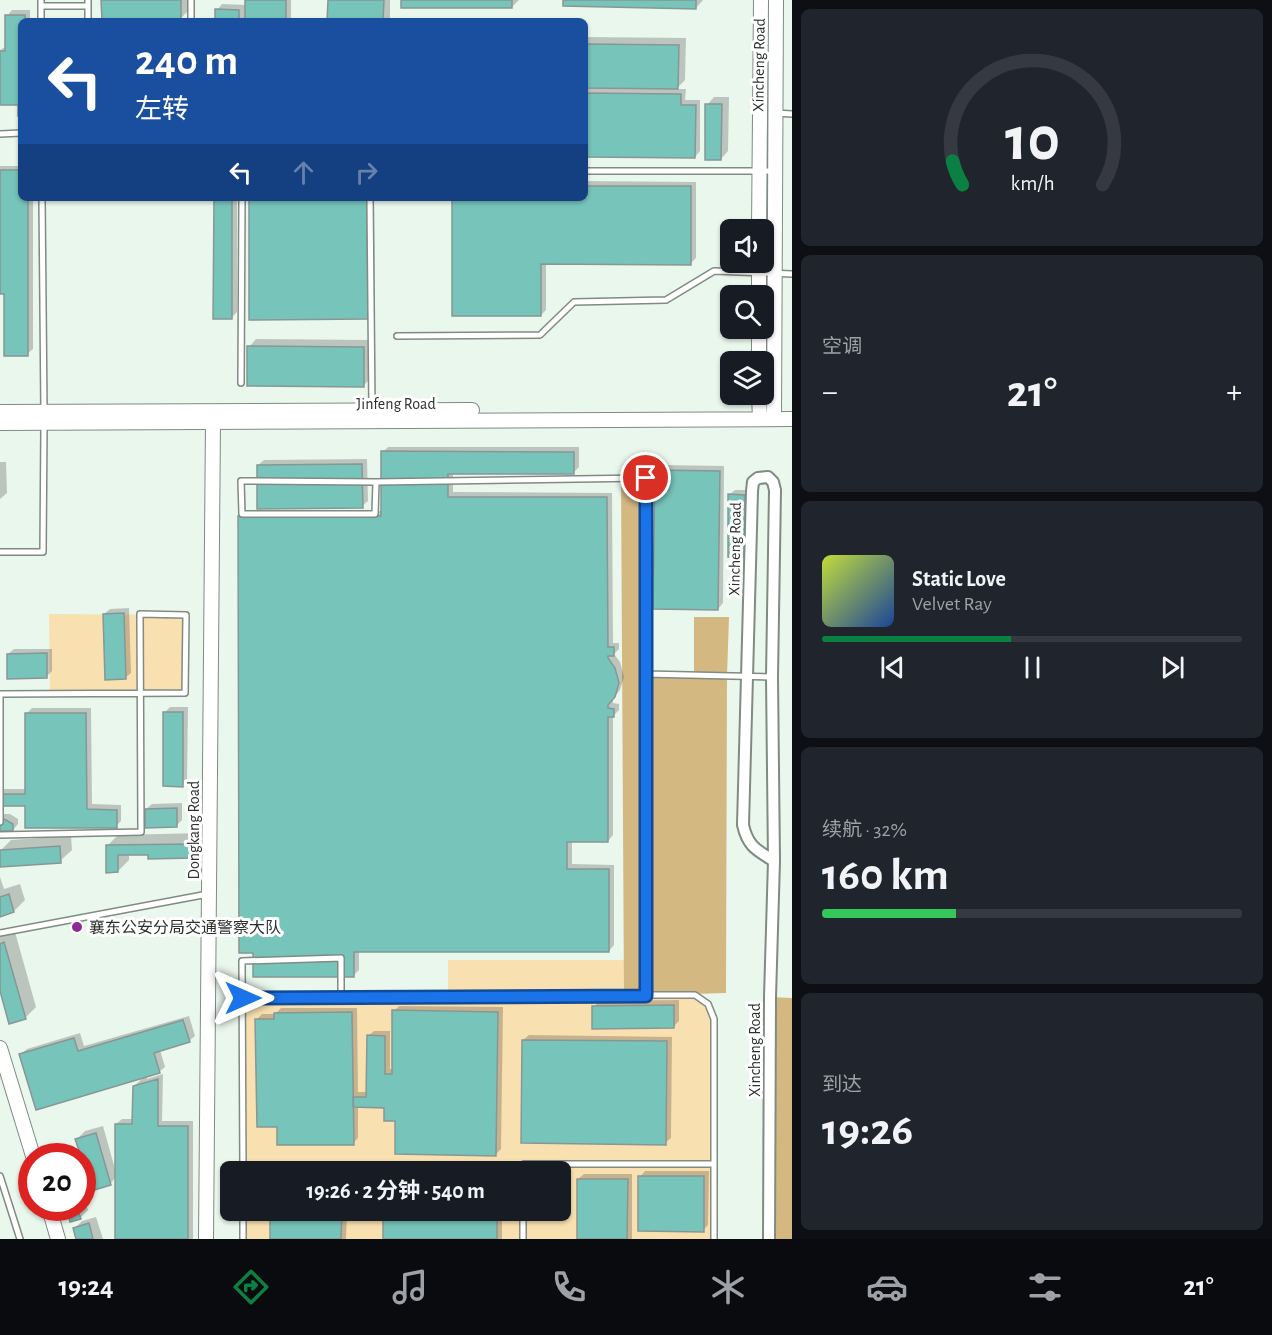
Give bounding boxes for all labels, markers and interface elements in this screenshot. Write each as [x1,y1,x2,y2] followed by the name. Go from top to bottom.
[750,18,768,112] street label: Xincheng Road
[135,40,238,82] text: 240 m
[36,42,114,120] icon: left
[135,96,189,123] text: 左转
[1005,109,1059,171] text: 10
[224,156,257,189] icon: left
[287,156,320,189] icon: ahead
[350,156,383,189] icon: right
[1010,173,1054,194] text: km/h
[720,219,774,405] map controls
[720,219,774,273] button: sound
[720,285,774,339] button: search
[822,337,862,357] text: 空调
[720,351,774,405] button: layers
[1007,370,1057,415] text: 21°
[822,376,838,409] text: −
[1226,376,1242,409] text: +
[356,396,436,412] street label: Jinfeng Road
[620,452,671,503] pin
[629,461,662,494] icon: arrive
[726,502,744,596] street label: Xincheng Road
[912,568,1006,590] text: Static Love
[912,594,992,614] text: Velvet Ray
[876,651,909,684] icon: previous
[1016,651,1049,684] icon: pause
[1156,651,1189,684] icon: next
[186,781,202,879] street label: Dongkang Road
[822,820,907,840] text: 续航 · 32%
[822,853,949,898] text: 160 km
[89,919,281,936] place label: 襄东公安分局交通警察大队
[70,920,84,934] marker: 襄东公安分局交通警察大队
[211,966,275,1030] position arrow
[747,1003,763,1097] street label: Xincheng Road
[822,1075,862,1095] text: 到达
[822,1108,913,1153] text: 19:26
[18,1143,96,1221] speed limit sign: 20
[306,1180,485,1202] text: 19:26 · 2 分钟 · 540 m
[230,1266,272,1308] icon: directions
[389,1266,431,1308] icon: music
[548,1266,590,1308] icon: phone
[707,1266,749,1308] icon: climate
[866,1266,908,1308] icon: car
[1024,1266,1066,1308] icon: filters
[58,1273,114,1300] text: 19:24
[1183,1273,1214,1300] text: 21°

